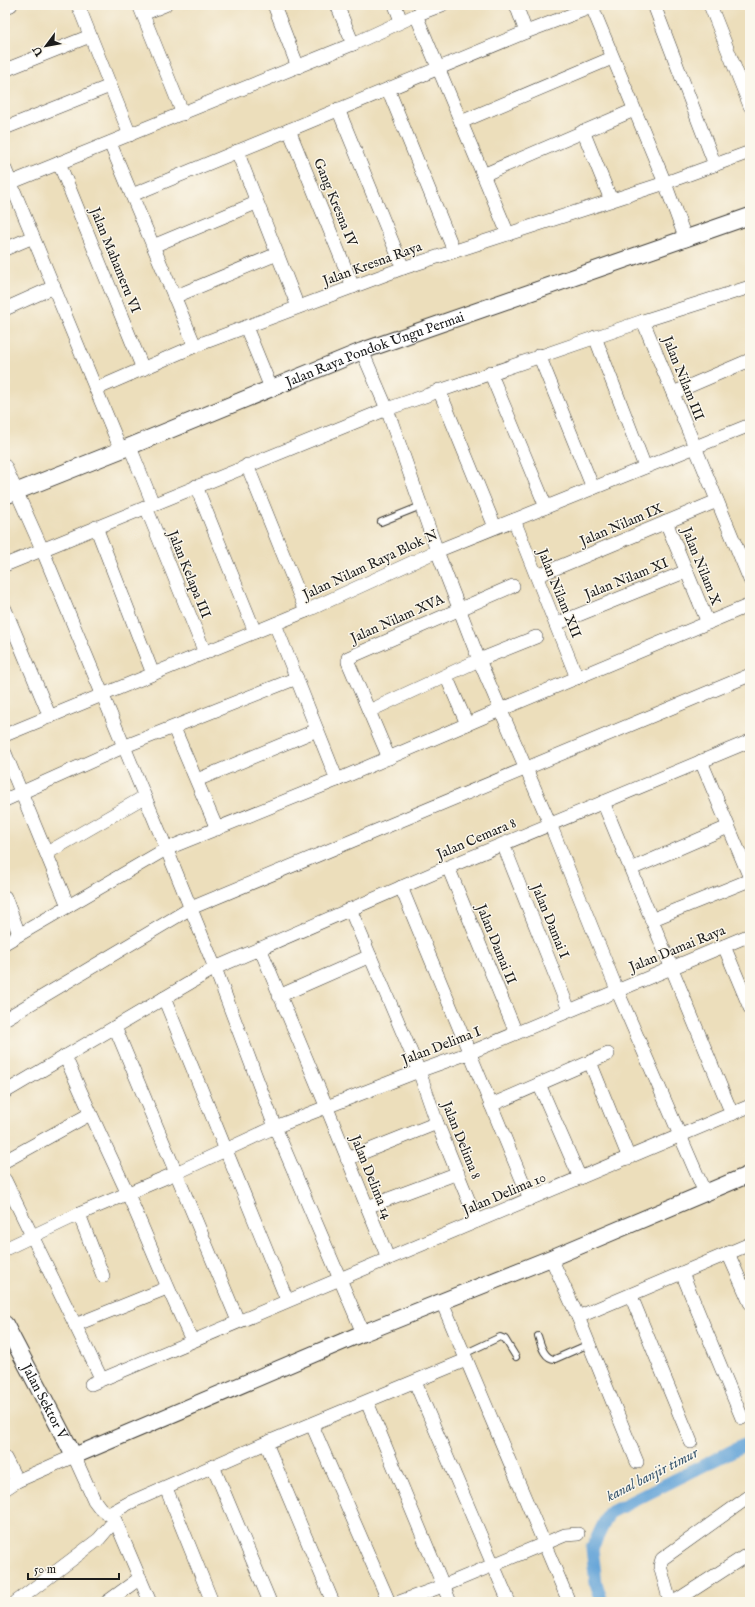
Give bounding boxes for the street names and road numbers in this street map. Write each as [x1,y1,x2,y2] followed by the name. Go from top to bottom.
[309,156,361,250] street label: Gang Kresna IV
[85,203,144,316] street label: Jalan Mahameru VI
[318,237,425,291] street label: Jalan Kresna Raya
[281,308,467,392] street label: Jalan Raya Pondok Ungu Permai
[657,332,708,423] street label: Jalan Nilam III
[575,499,666,551] street label: Jalan Nilam IX
[677,523,725,609] street label: Jalan Nilam X
[163,526,215,621] street label: Jalan Kelapa III
[298,526,441,605] street label: Jalan Nilam Raya Blok N
[532,544,585,641] street label: Jalan Nilam XII
[580,554,671,605] street label: Jalan Nilam XI
[346,590,447,648] street label: Jalan Nilam XVA
[432,814,519,865] street label: Jalan Cemara 8
[526,880,573,961] street label: Jalan Damai I
[471,900,520,987] street label: Jalan Damai II
[625,921,729,977] street label: Jalan Damai Raya
[398,1023,483,1070] street label: Jalan Delima I
[437,1097,485,1182] street label: Jalan Delima 8
[345,1131,396,1222] street label: Jalan Delima 14
[458,1168,549,1220] street label: Jalan Delima 10
[16,1359,72,1443] street label: Jalan Sektor V

